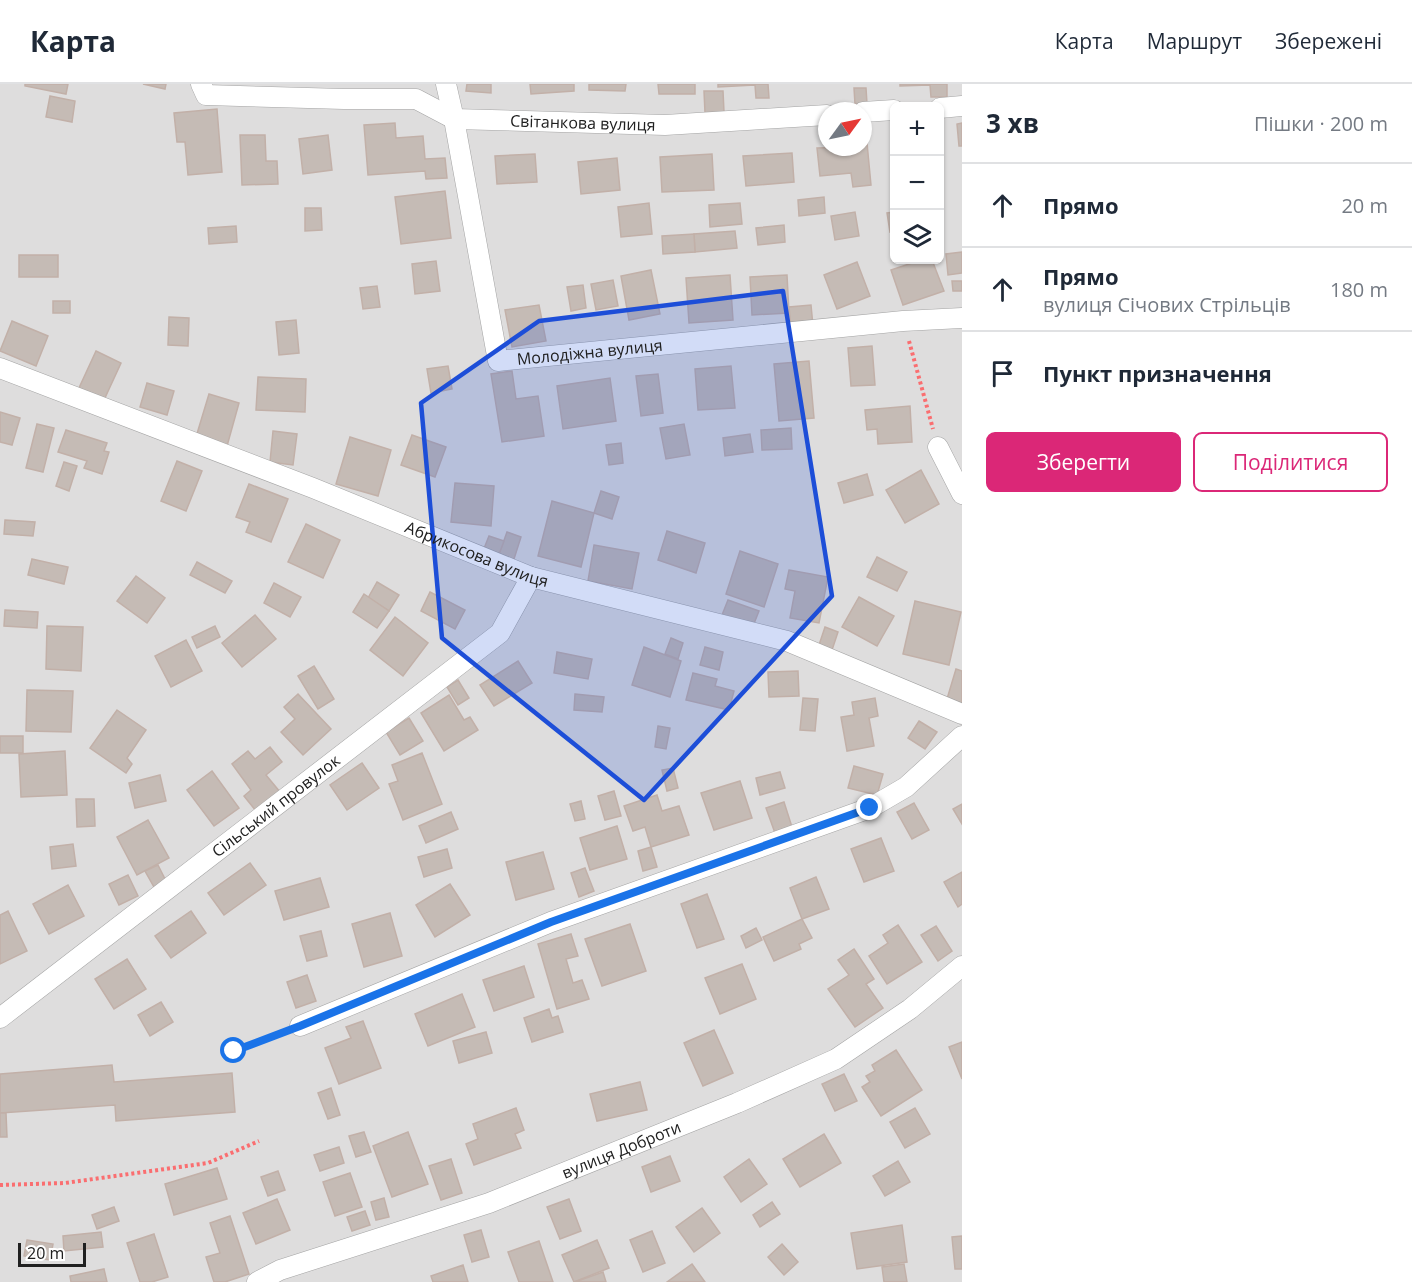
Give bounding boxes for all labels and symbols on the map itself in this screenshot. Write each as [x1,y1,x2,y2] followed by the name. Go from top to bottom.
[818,102,872,156] north arrow
[510,110,656,136] street label: Світанкова вулиця
[516,334,664,370] street label: Молодіжна вулиця
[402,516,551,592] street label: Абрикосова вулиця
[207,749,345,862] street label: Сільський провулок
[856,794,882,820] route end
[220,1037,246,1063] route start
[558,1116,684,1184] street label: вулиця Доброти
[18,1240,86,1268] scale bar

